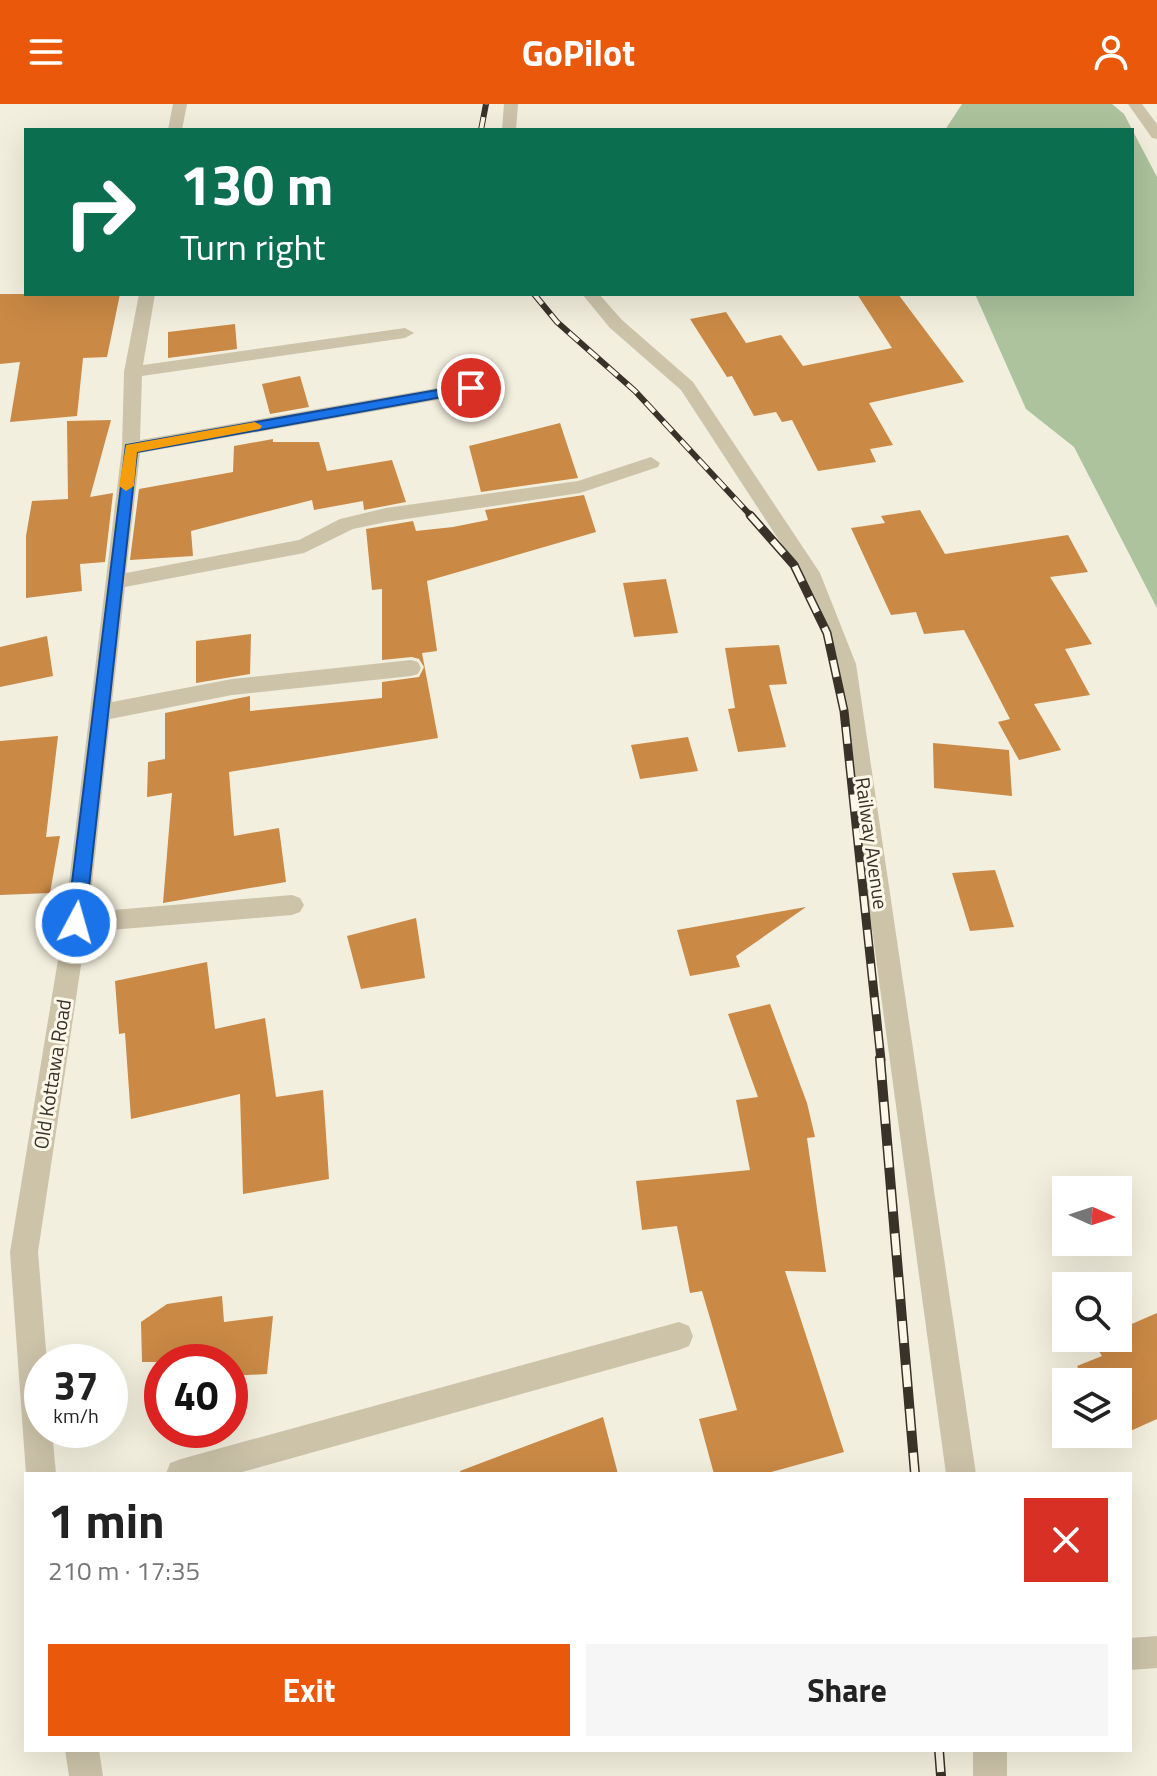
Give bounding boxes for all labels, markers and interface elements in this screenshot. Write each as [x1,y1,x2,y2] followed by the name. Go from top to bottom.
[522,25,635,80] text: GoPilot
[24,30,68,74] icon: menu
[1089,30,1133,74] icon: person
[180,142,333,227] text: 130 m
[48,160,152,264] icon: right
[180,219,325,274] text: Turn right
[437,354,505,422] pin
[449,366,493,410] icon: arrive
[847,775,897,911] street label: Railway Avenue
[34,881,118,965] position arrow
[25,997,79,1151] street label: Old Kottawa Road
[1052,1176,1132,1256] north arrow
[1052,1176,1132,1448] map controls
[1052,1272,1132,1352] button: search
[144,1344,248,1448] speed limit sign: 40
[54,1355,98,1416] text: 37
[1052,1368,1132,1448] button: layers
[53,1400,99,1431] text: km/h
[48,1484,165,1557] text: 1 min
[1024,1498,1108,1582] button: close
[48,1551,200,1590] text: 210 m · 17:35
[48,1644,570,1736] button: Exit
[586,1644,1108,1736] button: Share

